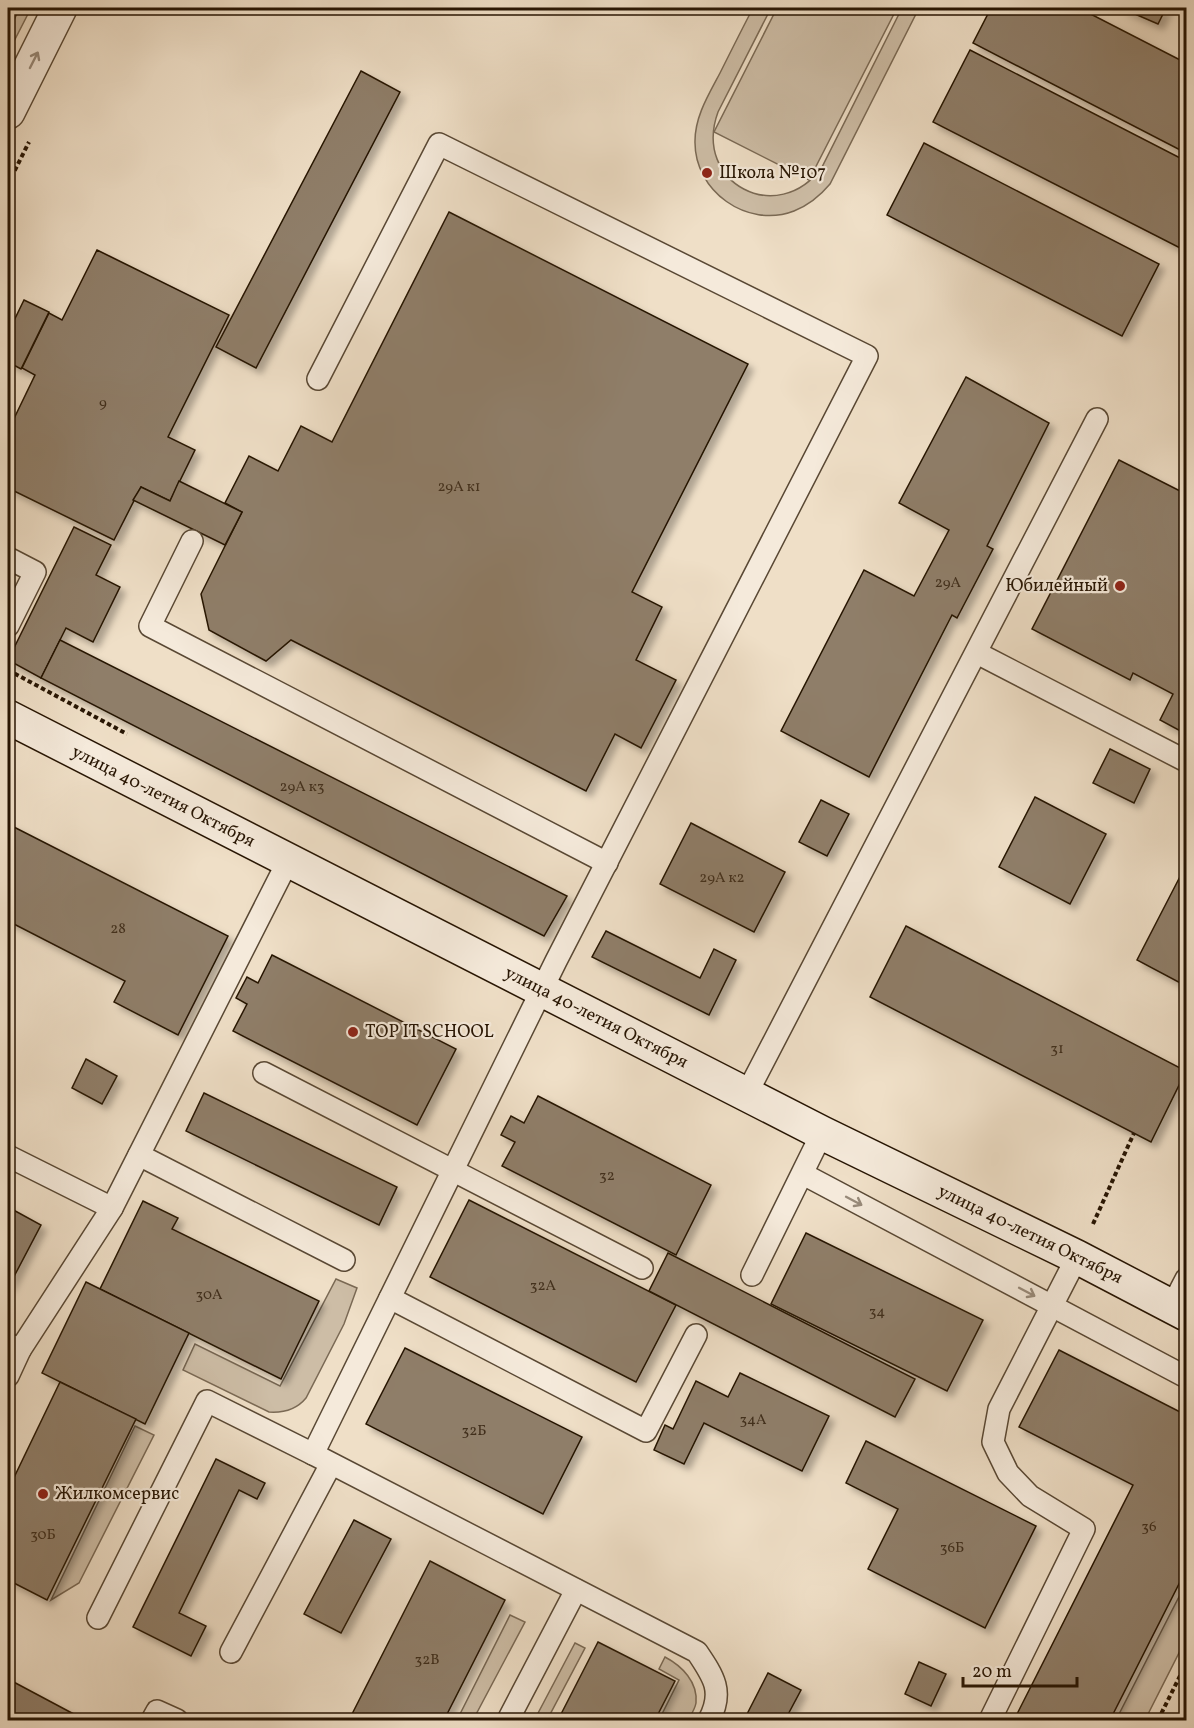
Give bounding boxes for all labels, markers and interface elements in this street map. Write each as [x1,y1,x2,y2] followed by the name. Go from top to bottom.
[29,51,40,69] one-way arrow
[719,161,826,186] place label: Школа №107
[700,166,714,180] marker: Школа №107
[99,393,107,414] house number: 9
[437,477,481,498] house number: 29А к1
[935,573,962,594] house number: 29А
[1005,574,1108,599] place label: Юбилейный
[1113,579,1127,593] marker: Юбилейный
[67,740,259,854] street label: улица 40-летия Октября
[280,777,324,798] house number: 29А к3
[699,868,745,889] house number: 29А к2
[110,919,126,940] house number: 28
[500,961,692,1075] street label: улица 40-летия Октября
[365,1020,494,1045] place label: TOP IT SCHOOL
[346,1025,360,1039] marker: TOP IT SCHOOL
[1050,1039,1064,1060] house number: 31
[599,1166,615,1187] house number: 32
[933,1179,1127,1291] street label: улица 40-летия Октября
[845,1196,863,1207] one-way arrow
[530,1276,557,1297] house number: 32А
[196,1285,223,1306] house number: 30А
[1017,1287,1035,1298] one-way arrow
[869,1302,885,1323] house number: 34
[739,1410,767,1431] house number: 34А
[462,1421,487,1442] house number: 32Б
[55,1482,179,1507] place label: Жилкомсервис
[36,1487,50,1501] marker: Жилкомсервис
[1141,1517,1157,1538] house number: 36
[30,1525,56,1546] house number: 30Б
[940,1538,964,1559] house number: 36Б
[414,1650,440,1671] house number: 32В
[963,1650,1077,1688] scale bar
[972,1660,1012,1685] text: 20 m

